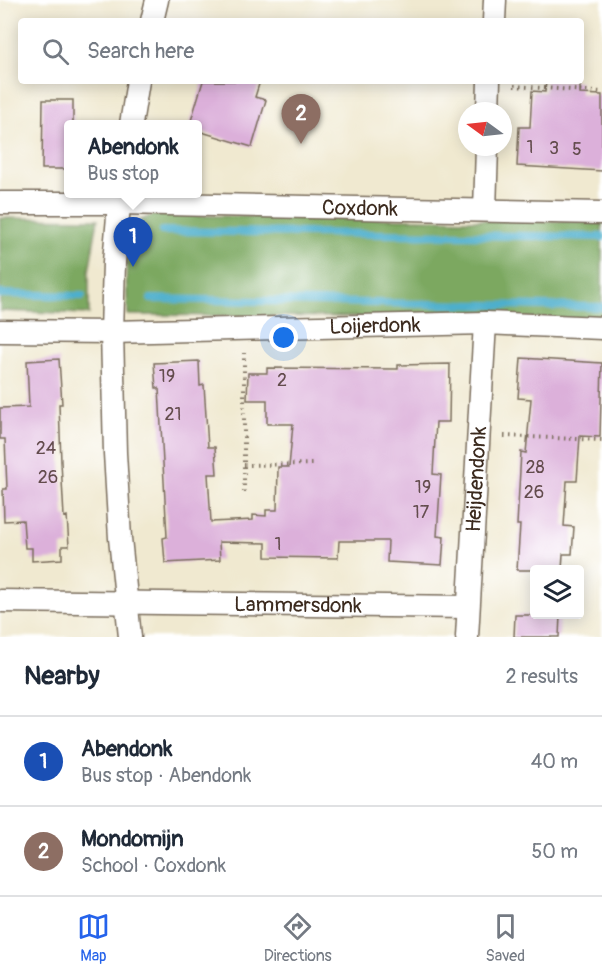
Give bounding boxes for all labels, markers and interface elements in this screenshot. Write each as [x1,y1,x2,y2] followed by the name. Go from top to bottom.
[18,18,584,84] search box
[39,35,72,68] icon: search
[87,37,194,65] text: Search here
[282,94,320,144] pin: 2
[458,102,512,156] north arrow
[64,120,202,198] popup
[87,133,179,161] text: Abendonk
[526,136,534,159] house number: 1
[549,137,559,160] house number: 3
[572,138,582,161] house number: 5
[87,161,159,186] text: Bus stop
[322,194,399,223] street label: Coxdonk
[114,218,152,267] pin: 1
[329,312,421,341] street label: Loijerdonk
[269,323,298,352] your location
[159,365,175,388] house number: 19
[277,369,287,392] house number: 2
[164,403,182,426] house number: 21
[460,425,493,533] street label: Heijdendonk
[36,437,57,460] house number: 24
[525,456,545,479] house number: 28
[38,466,58,489] house number: 26
[415,476,431,499] house number: 19
[524,481,544,504] house number: 26
[413,501,430,524] house number: 17
[274,533,282,556] house number: 1
[530,565,584,619] map controls
[530,565,584,619] button: layers
[234,591,362,620] street label: Lammersdonk
[24,660,100,692] text: Nearby
[506,664,578,689] text: 2 results
[81,735,173,763] text: Abendonk
[40,749,47,774] text: 1
[531,749,578,774] text: 40 m
[81,763,251,788] text: Bus stop · Abendonk
[81,825,184,853] text: Mondomijn
[38,839,49,864] text: 2
[531,839,578,864] text: 50 m
[81,853,226,878] text: School · Coxdonk
[77,910,110,966] tab: Map
[264,910,332,966] tab: Directions
[485,910,525,966] tab: Saved

